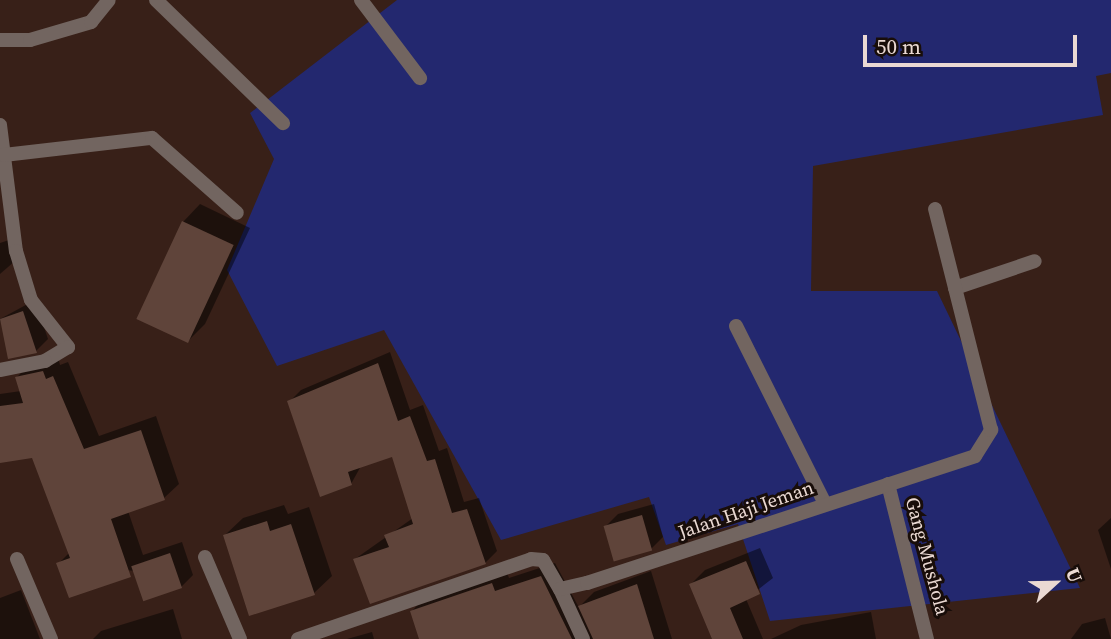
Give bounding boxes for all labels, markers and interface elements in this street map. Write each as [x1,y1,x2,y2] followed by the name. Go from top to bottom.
[866,21,1080,65] scale bar
[876,32,921,61] text: 50 m
[675,476,817,544] street label: Jalan Haji Jeman
[900,495,954,617] street label: Gang Mushola
[1020,548,1090,618] north arrow
[1060,564,1089,586] text: U

